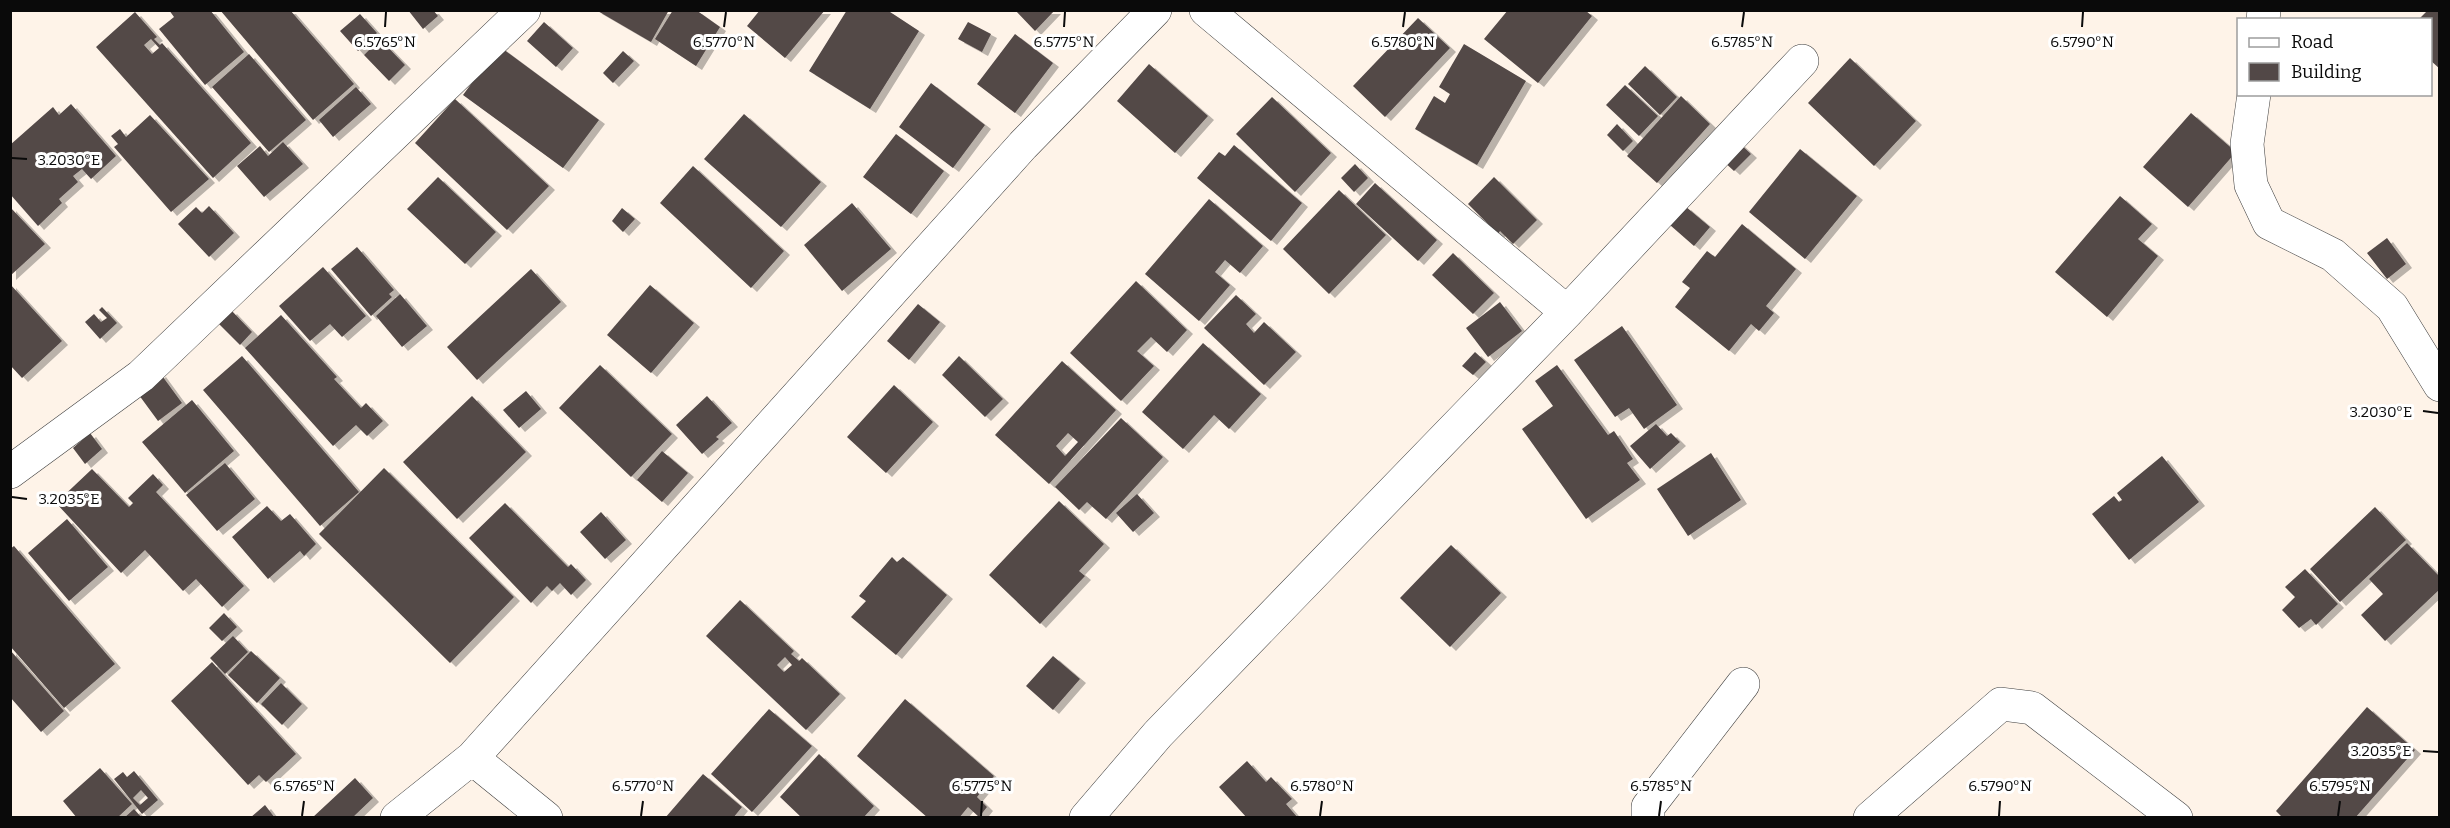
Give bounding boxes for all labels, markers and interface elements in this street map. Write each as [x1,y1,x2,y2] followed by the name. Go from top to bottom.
[2237,18,2432,96] legend
[2291,31,2334,53] text: Road
[354,33,416,51] text: 6.5765°N
[693,33,755,51] text: 6.5770°N
[1034,33,1095,51] text: 6.5775°N
[1371,33,1435,51] text: 6.5780°N
[1711,33,1773,51] text: 6.5785°N
[2050,33,2114,51] text: 6.5790°N
[2291,61,2362,83] text: Building
[38,151,100,169] text: 3.2030°E
[2350,403,2412,421] text: 3.2030°E
[38,490,100,508] text: 3.2035°E
[2350,742,2412,760] text: 3.2035°E
[273,777,335,795] text: 6.5765°N
[612,777,674,795] text: 6.5770°N
[952,777,1013,795] text: 6.5775°N
[1290,777,1354,795] text: 6.5780°N
[1630,777,1692,795] text: 6.5785°N
[1968,777,2032,795] text: 6.5790°N
[2309,777,2371,795] text: 6.5795°N

